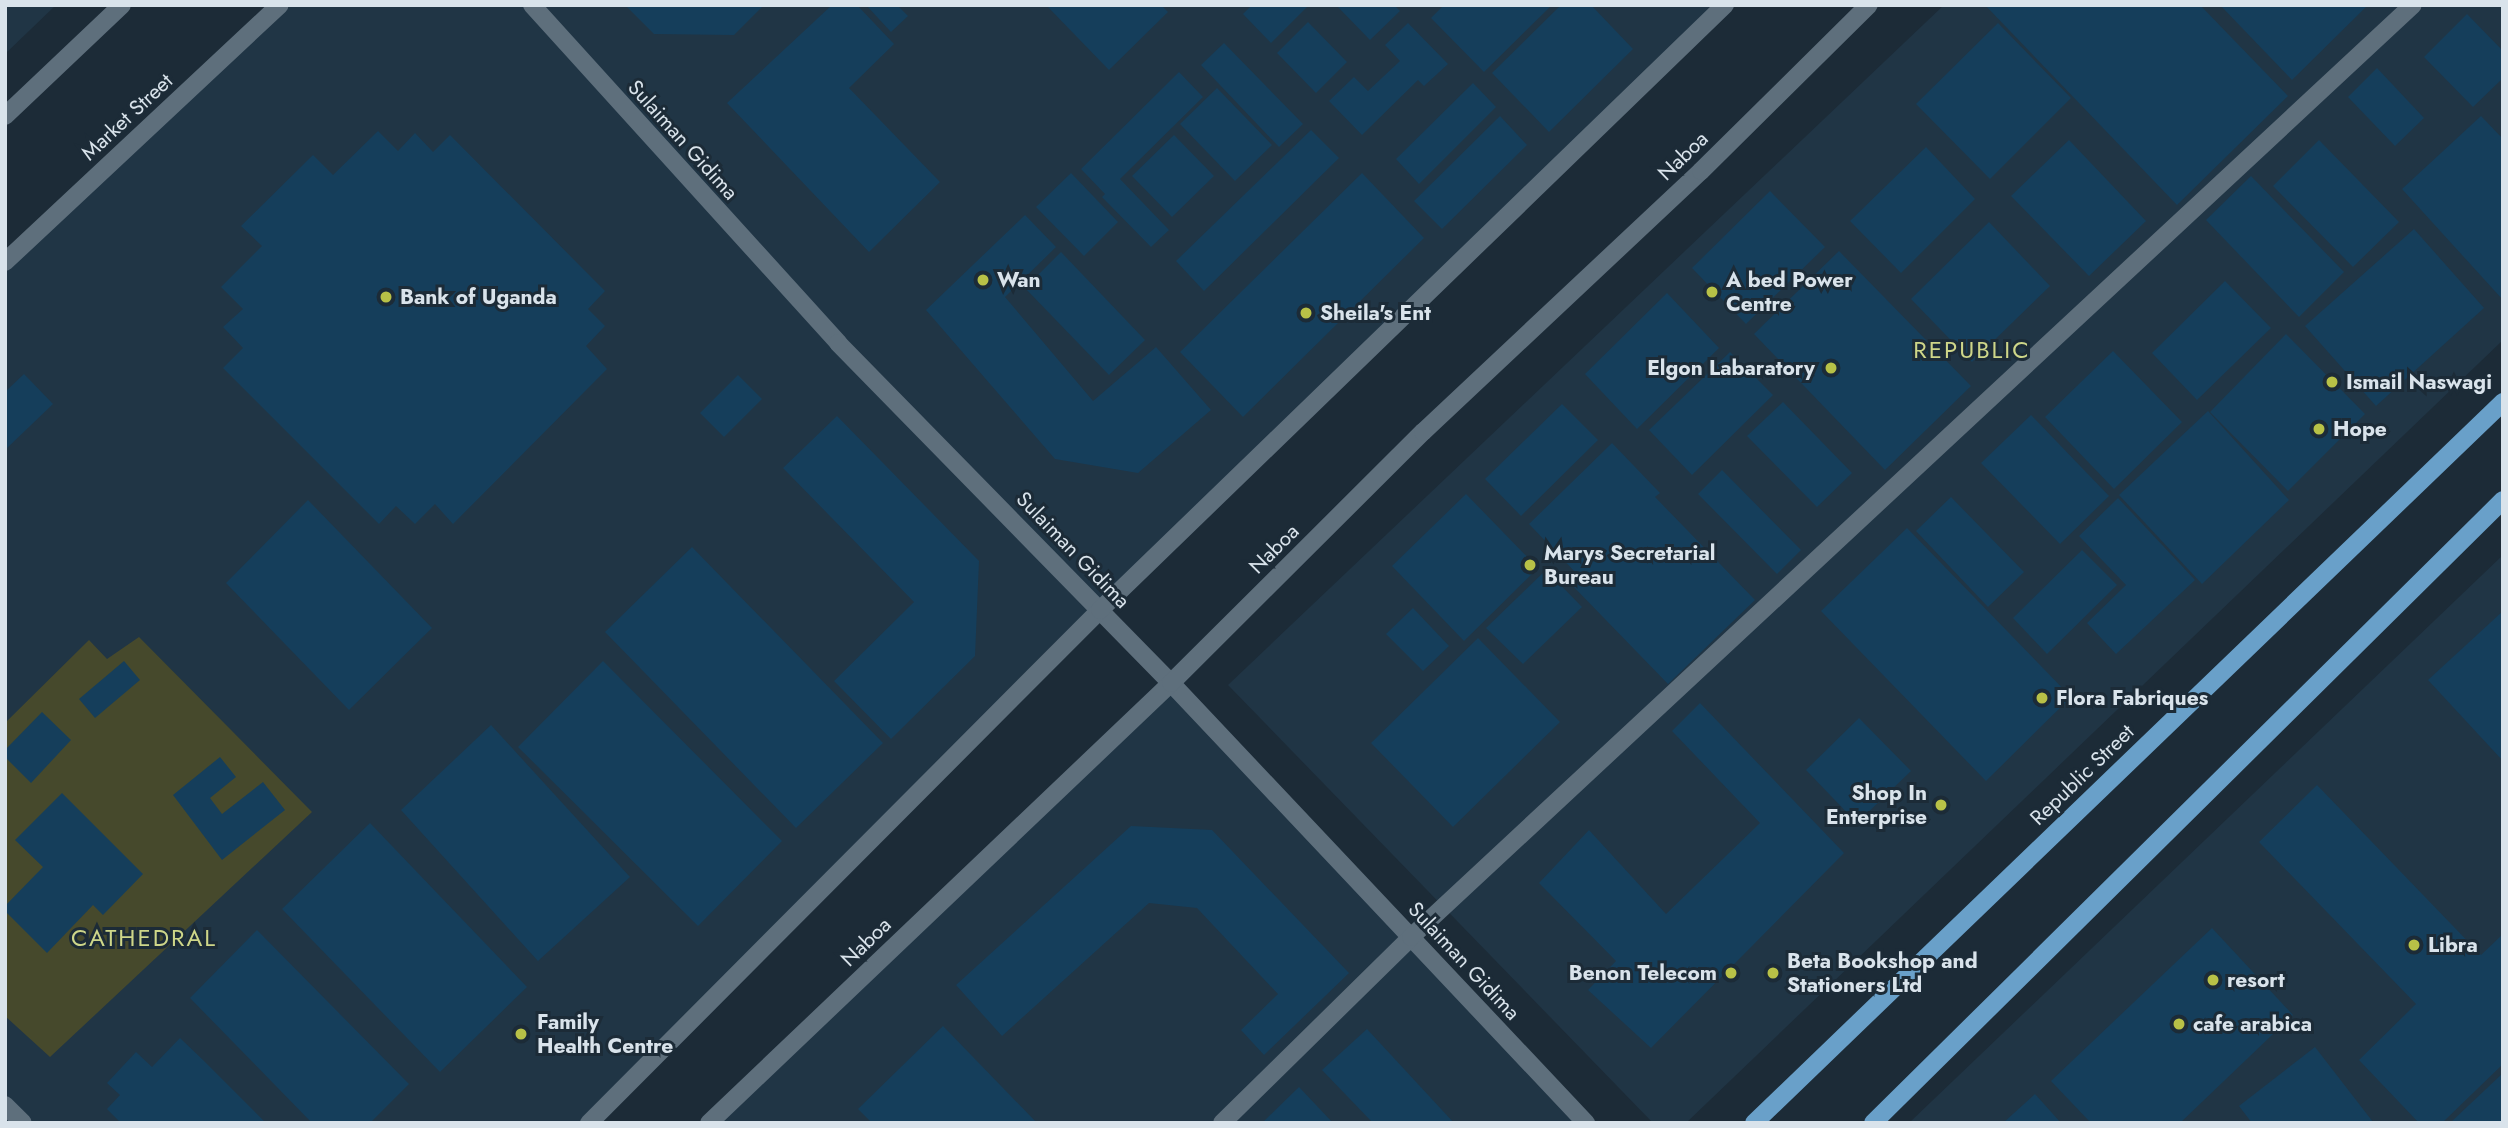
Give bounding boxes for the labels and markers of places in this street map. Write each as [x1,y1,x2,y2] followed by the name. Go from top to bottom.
[997,267,1041,293] place label: Wan
[1726,267,1853,317] place label: A bed Power Centre
[975,272,991,288] marker: Wan
[400,284,557,310] place label: Bank of Uganda
[1704,284,1720,300] marker: A bed Power Centre
[378,289,394,305] marker: Bank of Uganda
[1320,300,1431,326] place label: Sheila's Ent
[1298,305,1314,321] marker: Sheila's Ent
[1647,355,1815,381] place label: Elgon Labaratory
[1821,358,1841,378] marker: Elgon Labaratory
[2346,369,2492,395] place label: Ismail Naswagi
[2324,374,2340,390] marker: Ismail Naswagi
[2333,416,2387,442] place label: Hope
[2311,421,2327,437] marker: Hope
[1544,540,1715,590] place label: Marys Secretarial Bureau
[1522,557,1538,573] marker: Marys Secretarial Bureau
[2056,685,2208,711] place label: Flora Fabriques
[2034,690,2050,706] marker: Flora Fabriques
[1826,780,1927,830] place label: Shop In Enterprise
[1933,797,1949,813] marker: Shop In Enterprise
[2428,932,2478,958] place label: Libra
[2406,937,2422,953] marker: Libra
[1787,948,1978,998] place label: Beta Bookshop and Stationers Ltd
[1569,960,1717,986] place label: Benon Telecom
[1723,965,1739,981] marker: Benon Telecom
[1765,965,1781,981] marker: Beta Bookshop and Stationers Ltd
[2227,967,2285,993] place label: resort
[2205,972,2221,988] marker: resort
[537,1009,673,1059] place label: Family Health Centre
[2193,1011,2312,1037] place label: cafe arabica
[2171,1016,2187,1032] marker: cafe arabica
[511,1024,531,1044] marker: Family Health Centre

